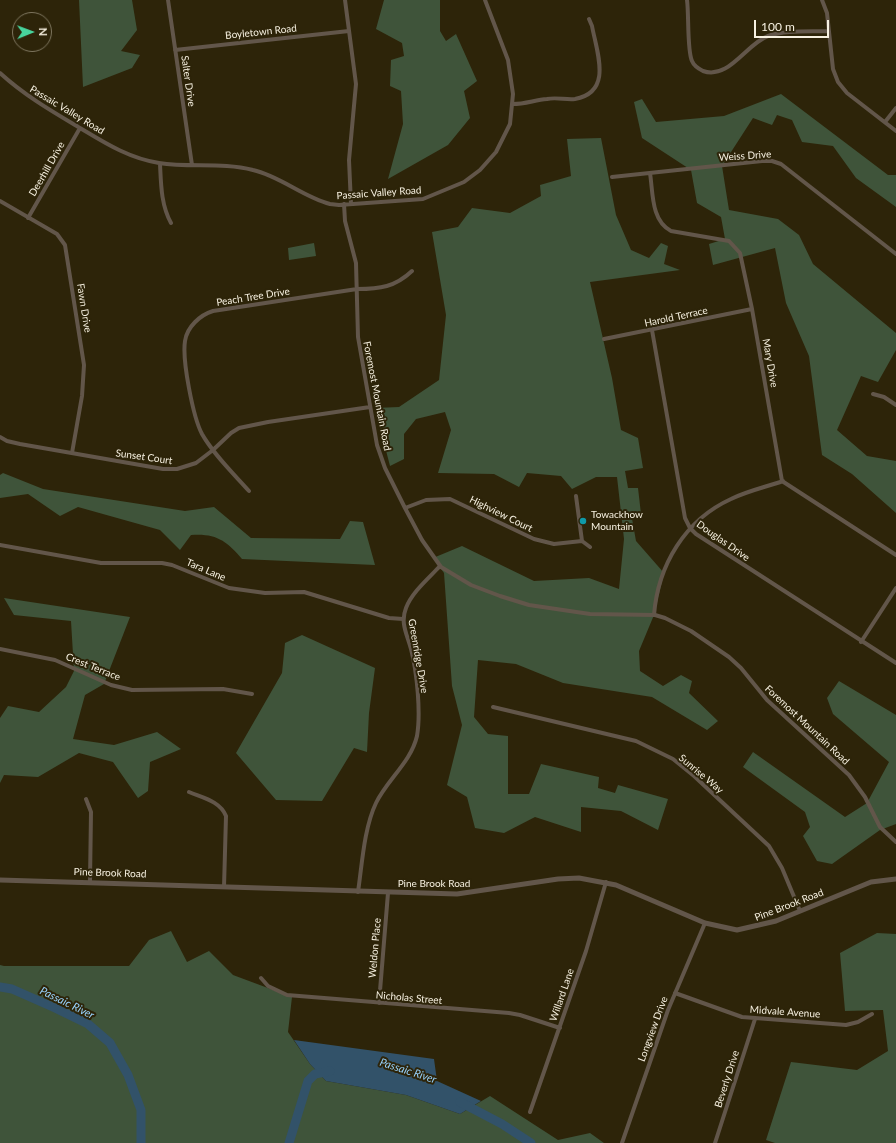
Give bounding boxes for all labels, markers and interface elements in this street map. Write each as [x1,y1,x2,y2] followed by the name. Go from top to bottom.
[12,12,52,52] north arrow
[756,12,831,38] scale bar
[761,19,795,34] text: 100 m
[225,22,297,42] street label: Boyletown Road
[37,27,50,36] text: N
[178,55,198,107] street label: Salter Drive
[28,83,106,137] street label: Passaic Valley Road
[27,140,67,198] street label: Deerhill Drive
[718,148,772,164] street label: Weiss Drive
[336,184,422,202] street label: Passaic Valley Road
[74,283,94,333] street label: Fawn Drive
[215,285,291,309] street label: Peach Tree Drive
[643,304,709,330] street label: Harold Terrace
[760,338,780,388] street label: Mary Drive
[361,340,393,452] street label: Foremost Mountain Road
[115,447,173,467] street label: Sunset Court
[467,494,535,534] street label: Highview Court
[591,509,643,532] place label: Towackhow Mountain
[578,516,588,526] marker: Towackhow Mountain
[694,518,752,564] street label: Douglas Drive
[184,556,228,584] street label: Tara Lane
[406,618,430,694] street label: Greenridge Drive
[64,651,122,683] street label: Crest Terrace
[762,683,852,767] street label: Foremost Mountain Road
[676,752,726,796] street label: Sunrise Way
[73,866,147,880] street label: Pine Brook Road
[398,878,470,890] street label: Pine Brook Road
[753,886,825,924] street label: Pine Brook Road
[366,918,384,978] street label: Weldon Place
[547,967,577,1023] street label: Willard Lane
[38,984,96,1022] water label: Passaic River
[375,989,443,1007] street label: Nicholas Street
[636,995,670,1063] street label: Longview Drive
[749,1004,821,1020] street label: Midvale Avenue
[712,1049,742,1109] street label: Beverly Drive
[378,1056,438,1086] water label: Passaic River

